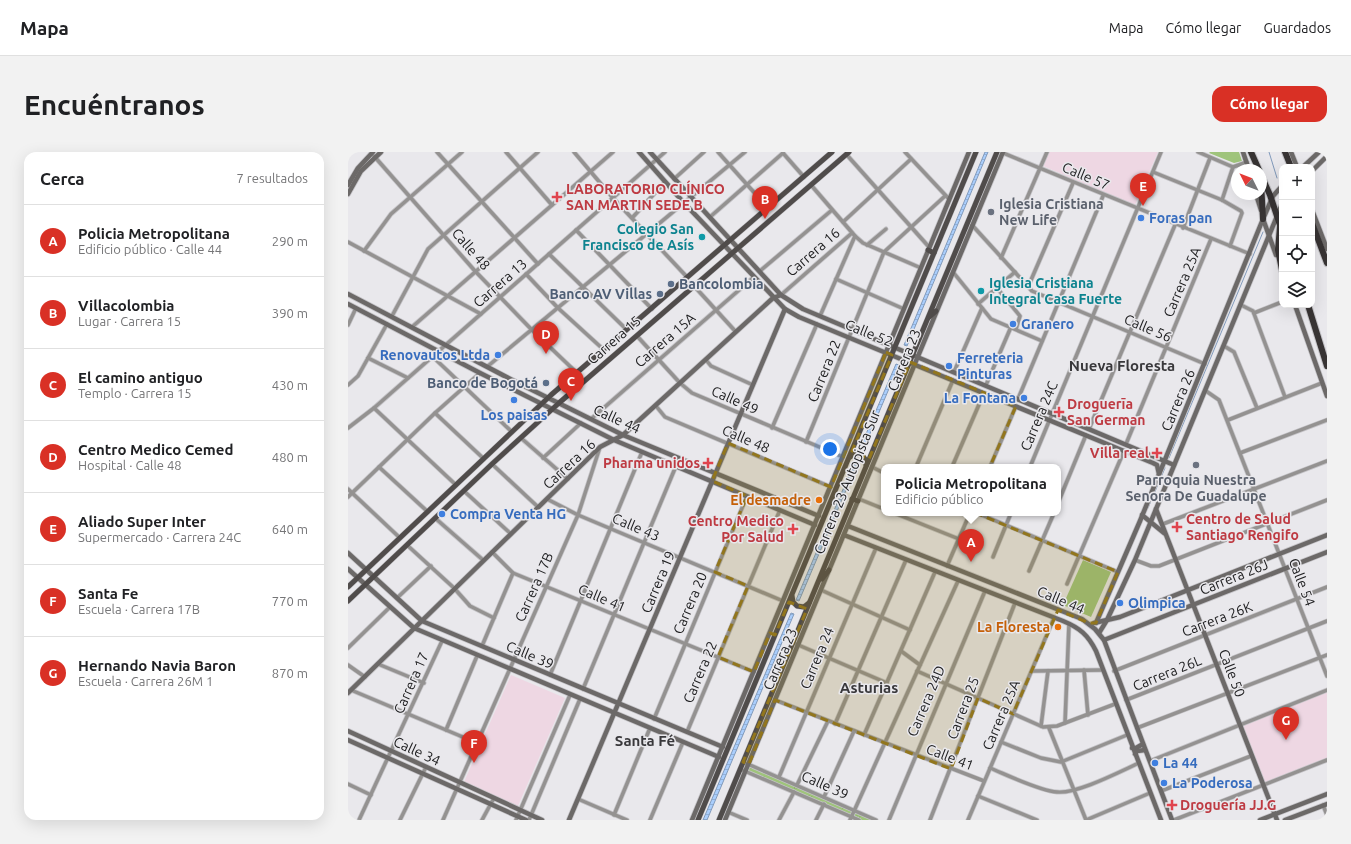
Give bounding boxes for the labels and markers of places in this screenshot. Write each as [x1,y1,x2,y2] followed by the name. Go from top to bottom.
[1130,173,1156,206] pin: E
[566,180,725,213] place label: LABORATORIO CLÍNICO SAN MARTIN SEDE B
[752,186,778,219] pin: B
[551,191,563,203] marker: LABORATORIO CLÍNICO SAN MARTIN SEDE B
[999,196,1104,228] place label: Iglesia Cristiana New Life
[986,207,996,217] marker: Iglesia Cristiana New Life
[1149,210,1213,226] place label: Foras pan
[1136,213,1146,223] marker: Foras pan
[582,221,694,253] place label: Colegio San Francisco de Asís
[697,232,707,242] marker: Colegio San Francisco de Asís
[989,275,1122,307] place label: Iglesia Cristiana Integral Casa Fuerte
[679,276,764,292] place label: Bancolombia
[666,279,676,289] marker: Bancolombia
[549,286,652,302] place label: Banco AV Villas
[976,286,986,296] marker: Iglesia Cristiana Integral Casa Fuerte
[655,289,665,299] marker: Banco AV Villas
[1021,316,1074,332] place label: Granero
[1008,319,1018,329] marker: Granero
[533,321,559,354] pin: D
[380,347,490,363] place label: Renovautos Ltda
[493,350,503,360] marker: Renovautos Ltda
[957,350,1023,382] place label: Ferreteria Pinturas
[944,361,954,371] marker: Ferreteria Pinturas
[558,368,584,401] pin: C
[427,375,538,391] place label: Banco de Bogotá
[541,378,551,388] marker: Banco de Bogotá
[944,390,1016,406] place label: La Fontana
[1019,393,1029,403] marker: La Fontana
[509,395,519,405] marker: Los paisas
[1067,396,1146,428] place label: Droguerīa San German
[481,407,548,423] place label: Los paisas
[1054,407,1064,417] marker: Droguerīa San German
[1090,445,1149,461] place label: Villa real
[1152,448,1162,458] marker: Villa real
[603,455,700,471] place label: Pharma unidos
[703,458,713,468] marker: Pharma unidos
[1191,460,1201,470] marker: Parroquia Nuestra Senora De Guadalupe
[1125,472,1267,504] place label: Parroquia Nuestra Senora De Guadalupe
[730,492,811,508] place label: El desmadre
[814,495,824,505] marker: El desmadre
[450,506,566,522] place label: Compra Venta HG
[437,509,447,519] marker: Compra Venta HG
[1186,511,1299,543] place label: Centro de Salud Santiago Rengifo
[688,513,784,545] place label: Centro Medico Por Salud
[1171,521,1183,533] marker: Centro de Salud Santiago Rengifo
[787,523,799,535] marker: Centro Medico Por Salud
[958,529,984,562] pin: A
[1128,595,1186,611] place label: Olimpica
[1115,598,1125,608] marker: Olimpica
[977,619,1050,635] place label: La Floresta
[1053,622,1063,632] marker: La Floresta
[1273,707,1299,740] pin: G
[461,730,487,763] pin: F
[1163,755,1198,771] place label: La 44
[1150,758,1160,768] marker: La 44
[1172,775,1253,791] place label: La Poderosa
[1159,778,1169,788] marker: La Poderosa
[1180,797,1276,813] place label: Droguería JJ.G
[1167,800,1177,810] marker: Droguería JJ.G

